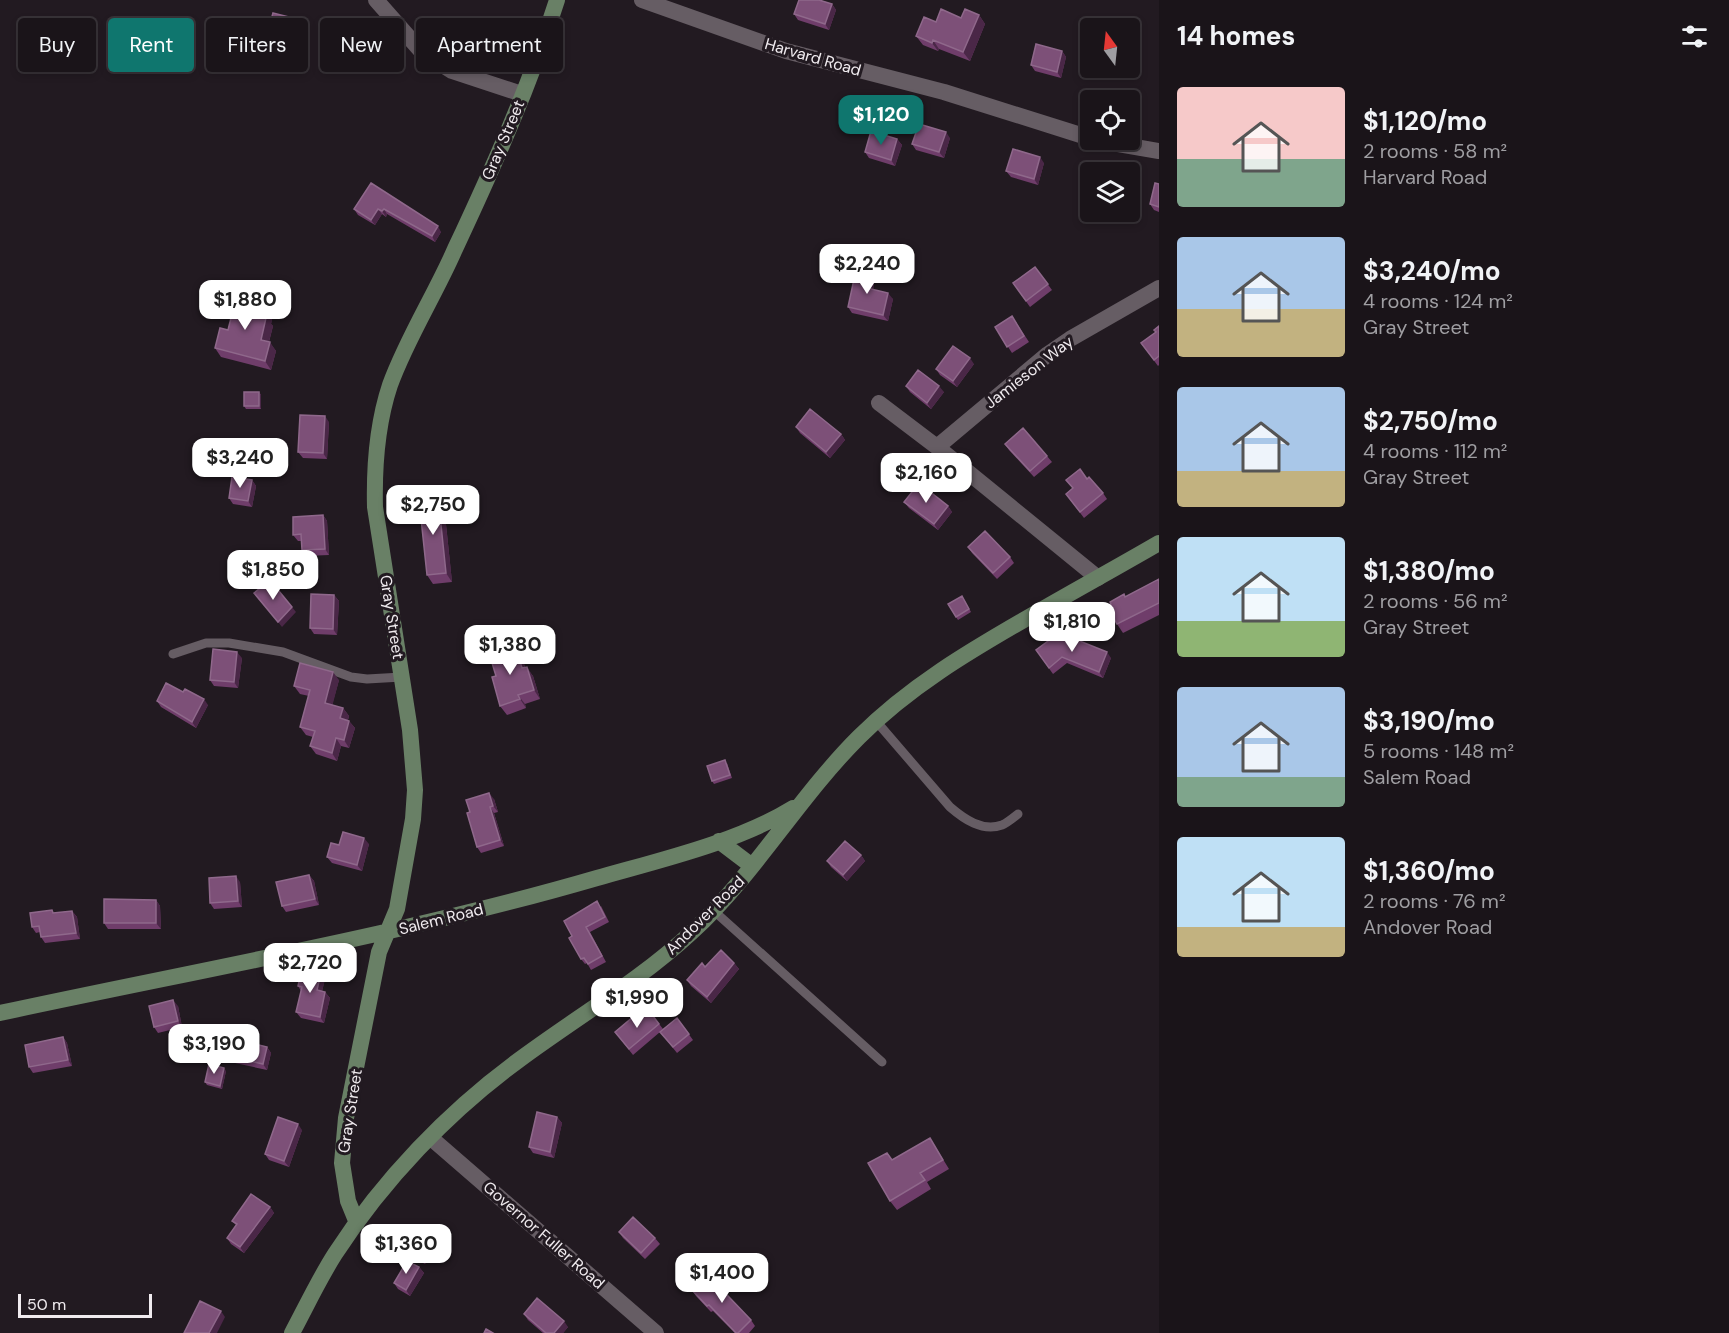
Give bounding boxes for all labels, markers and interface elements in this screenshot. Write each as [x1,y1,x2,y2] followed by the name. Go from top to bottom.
[18,18,96,72] chip: Buy
[108,18,194,72] chip: Rent
[206,18,308,72] chip: Filters
[320,18,404,72] chip: New
[416,18,563,72] chip: Apartment
[1080,18,1140,78] north arrow
[1080,18,1140,222] map controls
[1177,19,1295,53] text: 14 homes
[1678,20,1711,53] icon: filters
[762,33,864,81] street label: Harvard Road
[1080,90,1140,150] button: locate
[832,95,930,146] pin: $1,120
[477,97,529,183] street label: Gray Street
[852,101,910,127] text: $1,120
[1363,104,1487,138] text: $1,120/mo
[1225,111,1297,183] icon: home
[1363,138,1507,164] text: 2 rooms · 58 m²
[1080,162,1140,222] button: layers
[1363,164,1487,190] text: Harvard Road
[818,244,916,295] pin: $2,240
[833,250,901,276] text: $2,240
[1363,254,1501,288] text: $3,240/mo
[1225,261,1297,333] icon: home
[196,280,294,331] pin: $1,880
[213,286,277,312] text: $1,880
[1363,288,1513,314] text: 4 rooms · 124 m²
[1363,314,1469,340] text: Gray Street
[980,331,1078,413] street label: Jamieson Way
[1363,404,1498,438] text: $2,750/mo
[1225,411,1297,483] icon: home
[191,438,289,489] pin: $3,240
[1363,438,1507,464] text: 4 rooms · 112 m²
[206,444,274,470] text: $3,240
[877,453,975,504] pin: $2,160
[895,459,957,485] text: $2,160
[1363,464,1469,490] text: Gray Street
[384,485,482,536] pin: $2,750
[400,491,466,517] text: $2,750
[224,550,322,601] pin: $1,850
[1363,554,1495,588] text: $1,380/mo
[241,556,305,582] text: $1,850
[1225,561,1297,633] icon: home
[375,573,409,661] street label: Gray Street
[1363,588,1508,614] text: 2 rooms · 56 m²
[1023,602,1121,653] pin: $1,810
[1043,608,1101,634] text: $1,810
[1363,614,1469,640] text: Gray Street
[461,625,559,676] pin: $1,380
[478,631,542,657] text: $1,380
[1363,704,1495,738] text: $3,190/mo
[1225,711,1297,783] icon: home
[1363,738,1514,764] text: 5 rooms · 148 m²
[1363,764,1471,790] text: Salem Road
[1363,854,1495,888] text: $1,360/mo
[1225,861,1297,933] icon: home
[661,871,749,959] street label: Andover Road
[1363,888,1506,914] text: 2 rooms · 76 m²
[397,898,485,940] street label: Salem Road
[1363,914,1492,940] text: Andover Road
[261,943,359,994] pin: $2,720
[278,949,342,975] text: $2,720
[588,978,686,1029] pin: $1,990
[605,984,669,1010] text: $1,990
[165,1024,263,1075] pin: $3,190
[182,1030,246,1056] text: $3,190
[333,1067,367,1155] street label: Gray Street
[479,1176,609,1294] street label: Governor Fuller Road
[357,1224,455,1275] pin: $1,360
[374,1230,438,1256] text: $1,360
[673,1253,771,1304] pin: $1,400
[689,1259,755,1285] text: $1,400
[18,1291,152,1318] scale bar
[27,1294,66,1315] text: 50 m

